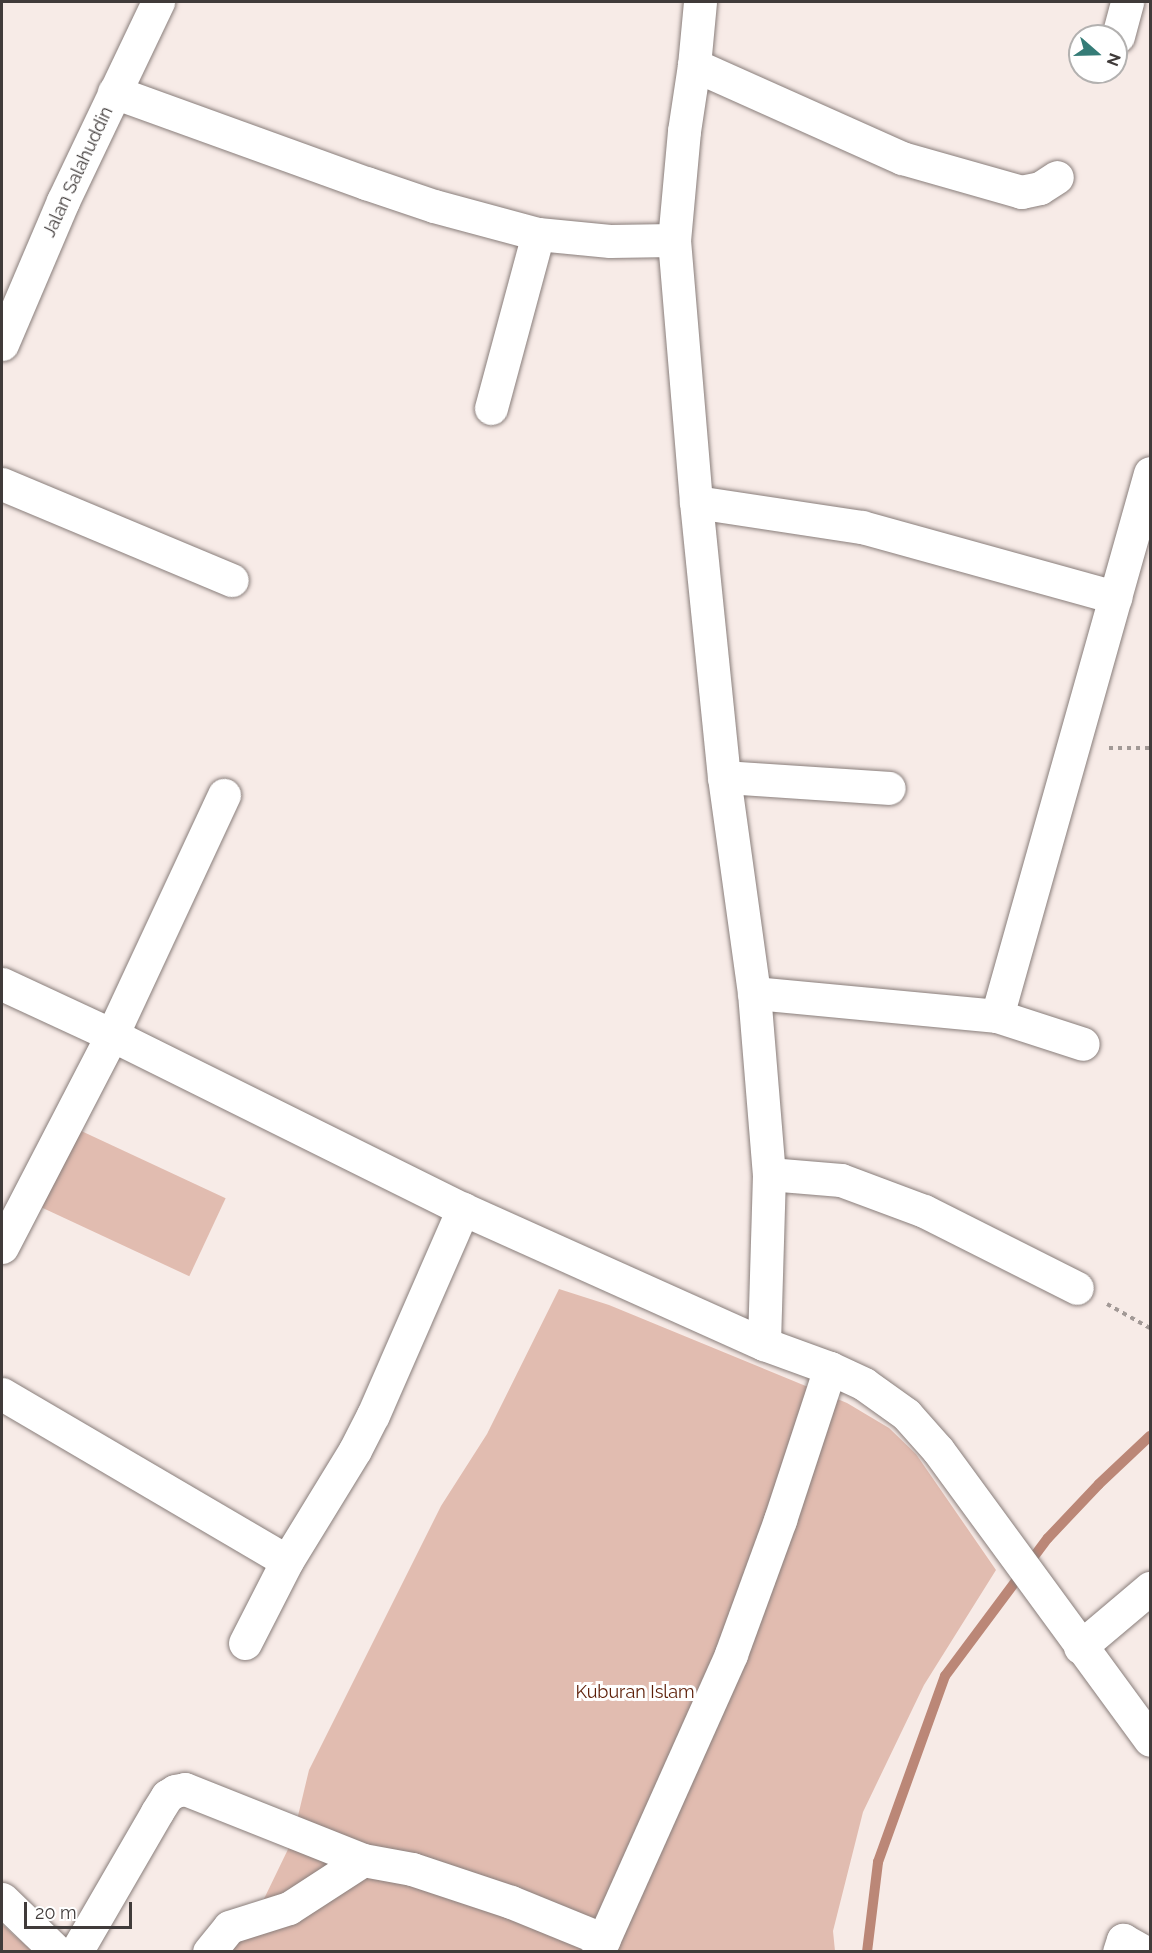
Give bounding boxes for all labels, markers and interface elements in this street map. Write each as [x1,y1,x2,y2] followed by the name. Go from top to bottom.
[1068,24,1128,84] north arrow
[1102,51,1125,69] text: N
[38,103,118,241] street label: Jalan Salahuddin
[575,1681,695,1703] park label: Kuburan Islam
[27,1890,135,1928] scale bar
[35,1902,77,1923] text: 20 m

